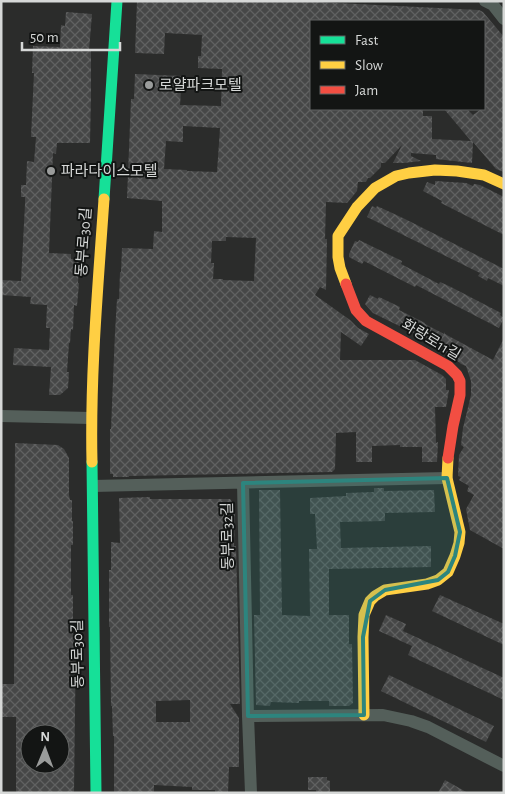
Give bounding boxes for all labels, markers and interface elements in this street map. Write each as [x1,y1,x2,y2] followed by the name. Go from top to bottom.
[22,20,120,52] scale bar
[310,20,485,110] legend
[30,30,59,45] text: 50 m
[355,33,379,48] text: Fast
[355,58,383,73] text: Slow
[159,77,242,93] place label: 로얄파크모텔
[143,79,155,91] marker: 로얄파크모텔
[355,83,378,98] text: Jam
[61,163,158,179] place label: 파라다이스모텔
[45,165,57,177] marker: 파라다이스모텔
[73,207,94,277] street label: 동부로30길
[399,316,463,363] street label: 화랑로11길
[219,502,236,570] street label: 동부로32길
[69,619,86,689] street label: 동부로30길
[20,724,70,774] north arrow
[40,730,50,744] text: N

